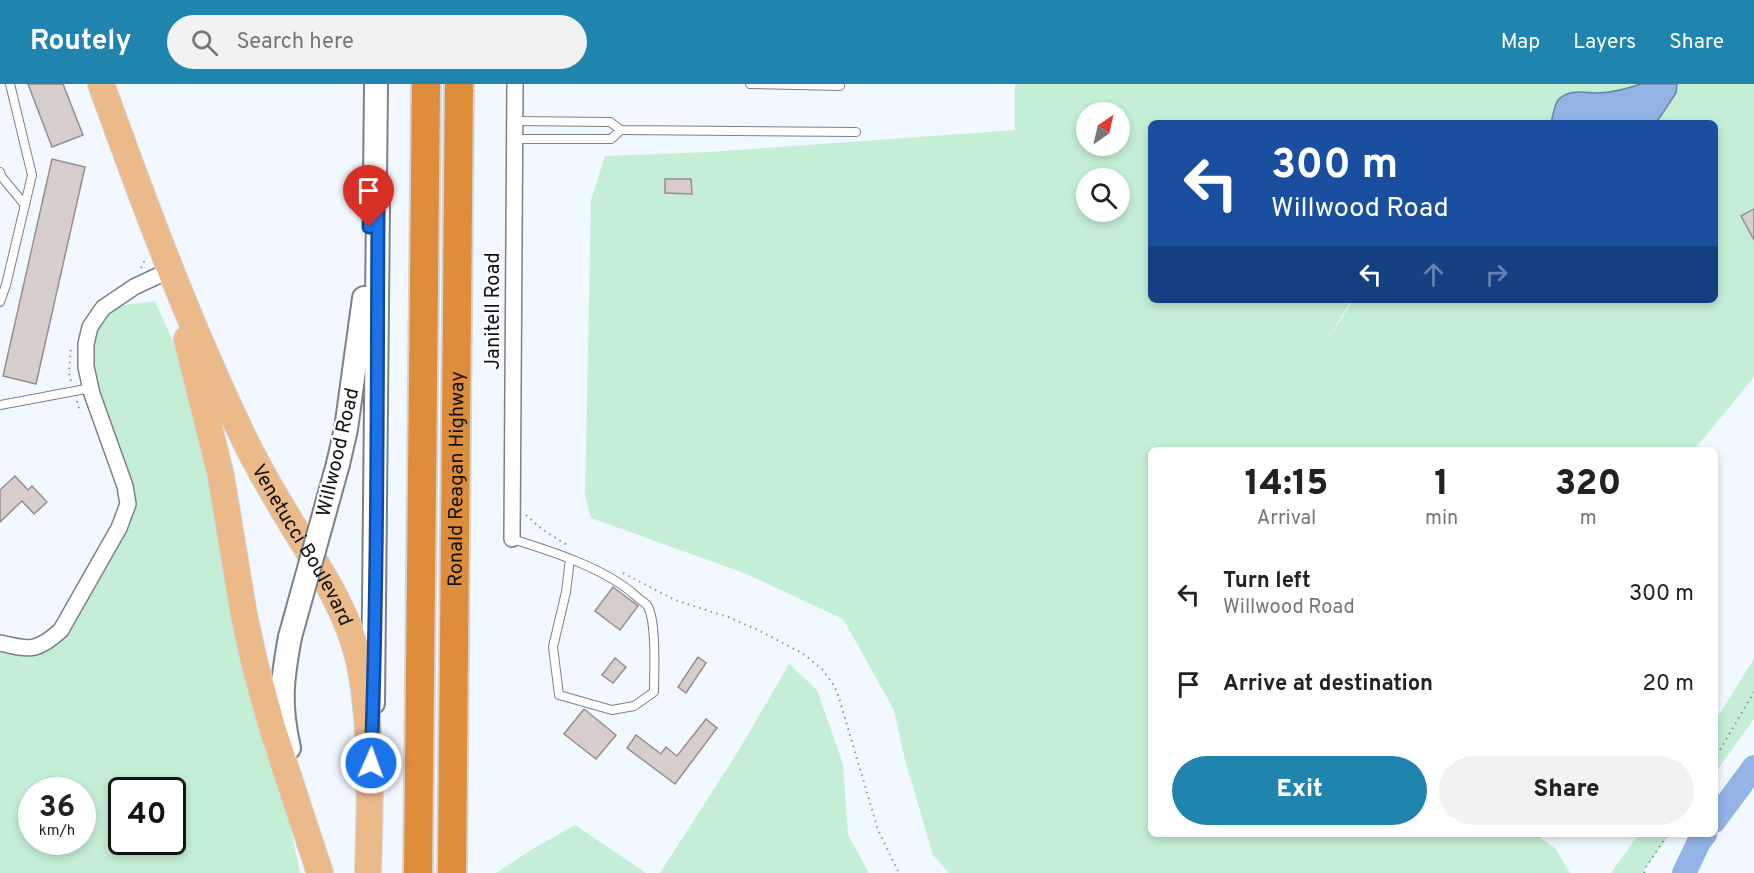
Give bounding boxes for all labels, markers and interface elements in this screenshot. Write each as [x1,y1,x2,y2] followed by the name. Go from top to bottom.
[167,15,587,69] search box
[30,24,131,60] text: Routely
[188,26,221,59] icon: search
[236,29,354,56] text: Search here
[1501,29,1540,56] text: Map
[1573,29,1636,56] text: Layers
[1669,29,1724,56] text: Share
[1076,102,1130,156] north arrow
[1076,102,1130,222] map controls
[1271,140,1398,193] text: 300 m
[1172,144,1250,222] icon: left
[343,165,394,227] pin
[1076,168,1130,222] button: search
[352,174,385,207] icon: arrive
[1271,192,1449,226] text: Willwood Road
[481,252,507,370] street label: Janitell Road
[1354,258,1387,291] icon: left
[1417,258,1450,291] icon: ahead
[1480,258,1513,291] icon: right
[444,371,471,587] street label: Ronald Reagan Highway
[311,385,366,520] street label: Willwood Road
[245,460,358,630] street label: Venetucci Boulevard
[1245,462,1328,508] text: 14:15
[1434,462,1449,508] text: 1
[1555,462,1621,508] text: 320
[1257,506,1316,532] text: Arrival
[1425,506,1458,532] text: min
[1580,506,1597,532] text: m
[1223,568,1311,595] text: Turn left
[1172,578,1205,611] icon: left
[1629,581,1694,608] text: 300 m
[1223,595,1355,621] text: Willwood Road
[1172,668,1205,701] icon: arrive
[1223,671,1433,698] text: Arrive at destination
[1643,671,1694,698] text: 20 m
[339,731,403,795] position arrow
[1172,756,1427,825] button: Exit
[1439,756,1694,825] button: Share
[108,777,186,855] speed limit sign: 40
[39,790,75,827] text: 36
[39,822,75,841] text: km/h

